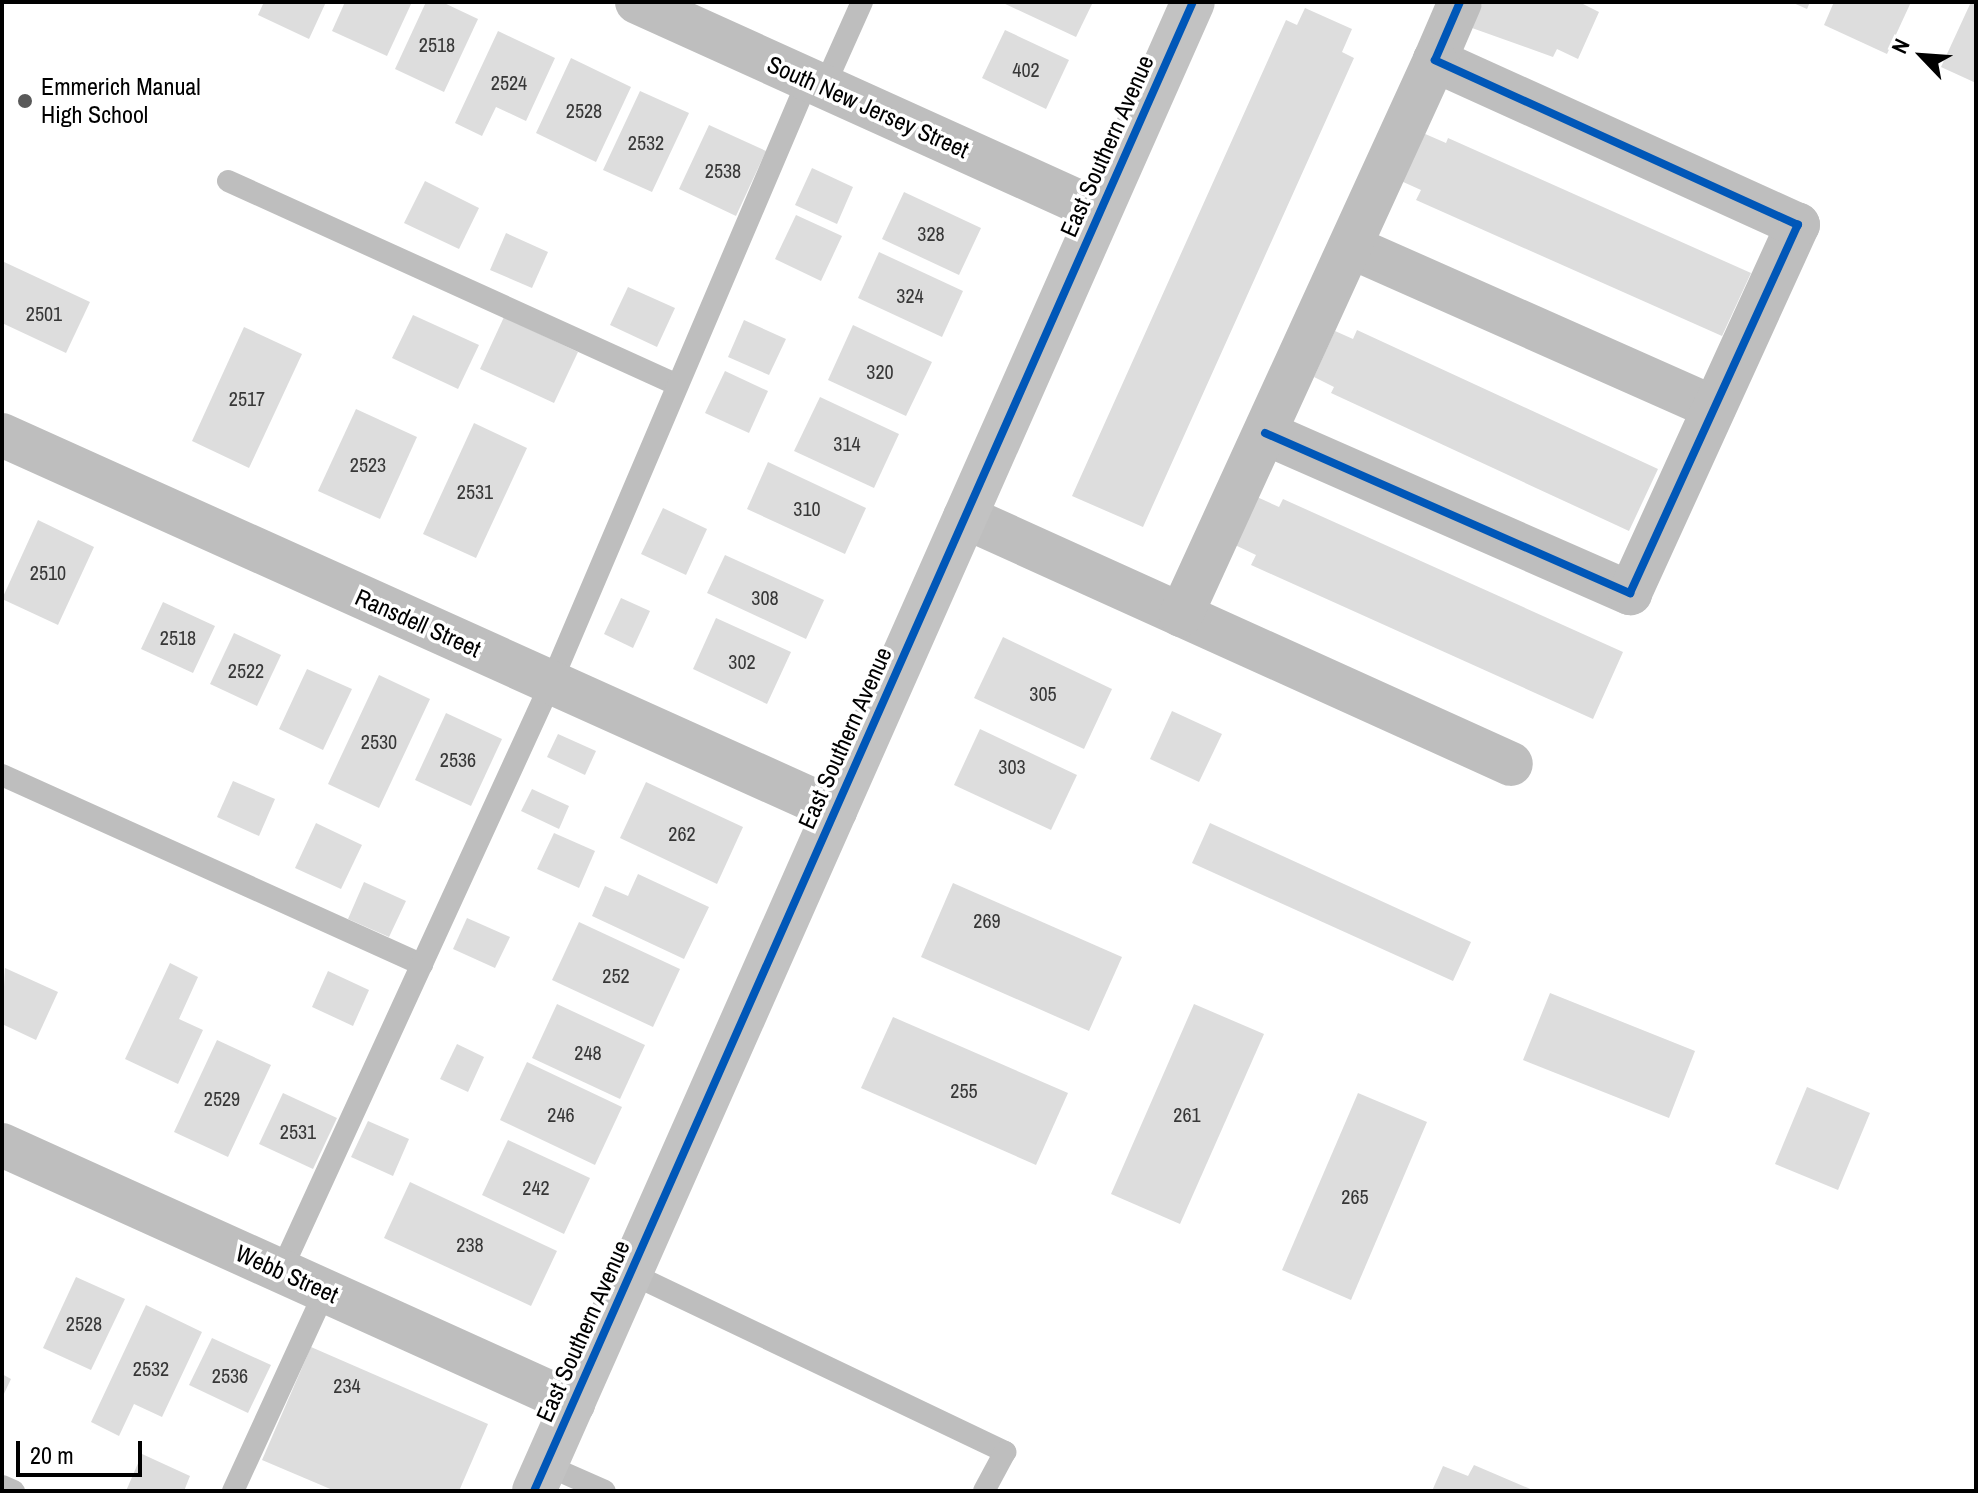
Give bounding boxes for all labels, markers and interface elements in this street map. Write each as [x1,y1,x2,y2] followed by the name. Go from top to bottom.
[1882,16,1962,96] north arrow
[419,32,455,56] house number: 2518
[1884,34,1917,58] text: N
[763,50,973,164] street label: South New Jersey Street
[1054,50,1160,242] street label: East Southern Avenue
[1012,57,1040,81] house number: 402
[491,70,527,94] house number: 2524
[41,73,201,129] place label: Emmerich Manual High School
[16,92,34,110] marker: Emmerich Manual High School
[566,98,602,122] house number: 2528
[628,130,664,154] house number: 2532
[705,158,741,182] house number: 2538
[917,221,945,245] house number: 328
[896,283,924,307] house number: 324
[26,301,62,325] house number: 2501
[866,359,894,383] house number: 320
[229,386,265,410] house number: 2517
[833,431,861,455] house number: 314
[350,452,386,476] house number: 2523
[457,479,493,503] house number: 2531
[793,496,821,520] house number: 310
[30,560,66,584] house number: 2510
[351,582,485,664] street label: Ransdell Street
[751,585,779,609] house number: 308
[160,625,196,649] house number: 2518
[792,642,898,834] street label: East Southern Avenue
[728,649,756,673] house number: 302
[228,658,264,682] house number: 2522
[1029,681,1057,705] house number: 305
[361,729,397,753] house number: 2530
[440,747,476,771] house number: 2536
[998,754,1026,778] house number: 303
[668,821,696,845] house number: 262
[973,908,1001,932] house number: 269
[602,963,630,987] house number: 252
[574,1040,602,1064] house number: 248
[950,1078,978,1102] house number: 255
[204,1086,240,1110] house number: 2529
[547,1102,575,1126] house number: 246
[1173,1102,1201,1126] house number: 261
[280,1119,316,1143] house number: 2531
[522,1175,550,1199] house number: 242
[1341,1184,1369,1208] house number: 265
[456,1232,484,1256] house number: 238
[530,1235,636,1427] street label: East Southern Avenue
[231,1239,343,1309] street label: Webb Street
[66,1311,102,1335] house number: 2528
[133,1356,169,1380] house number: 2532
[212,1363,248,1387] house number: 2536
[333,1373,361,1397] house number: 234
[20,1425,146,1475] scale bar
[30,1439,74,1471] text: 20 m

